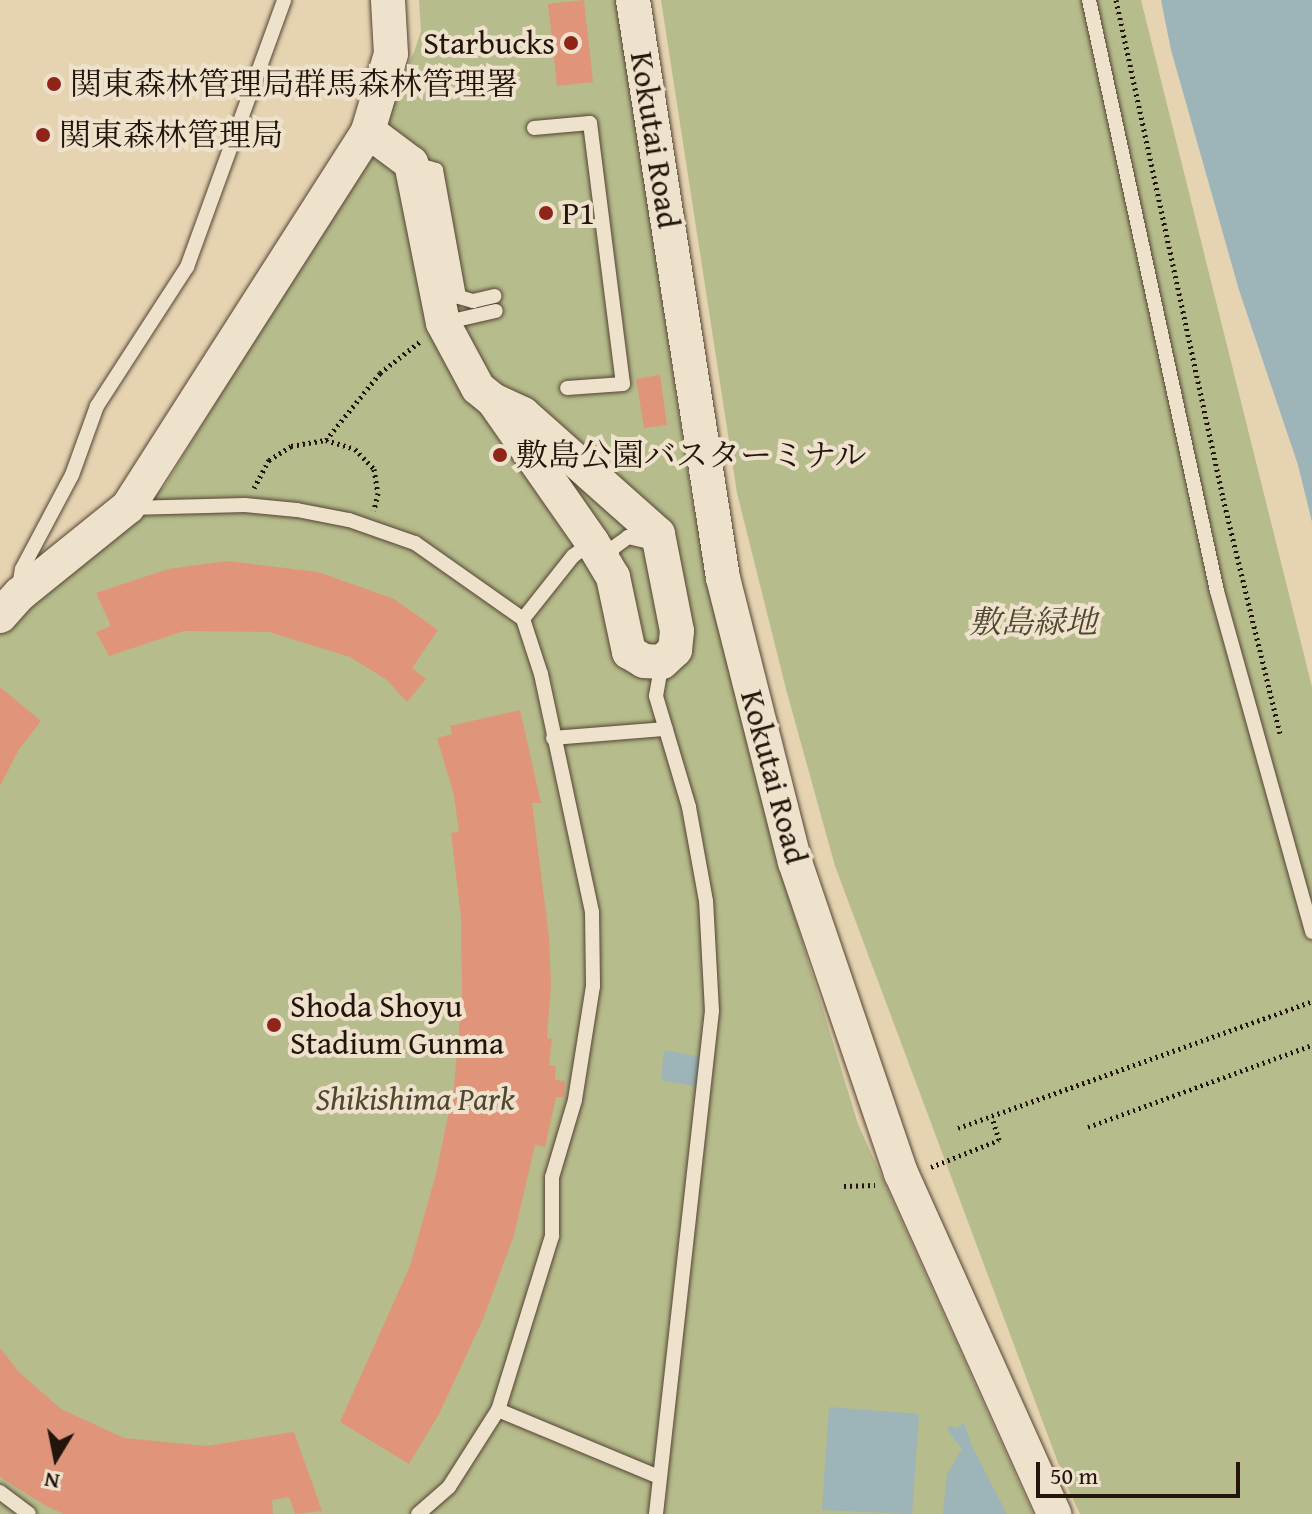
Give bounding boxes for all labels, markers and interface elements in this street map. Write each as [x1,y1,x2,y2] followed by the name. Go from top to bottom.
[423,24,555,62] place label: Starbucks
[562,34,580,52] marker: Starbucks
[622,49,688,231] street label: Kokutai Road
[70,65,518,103] place label: 関東森林管理局群馬森林管理署
[45,75,63,93] marker: 関東森林管理局群馬森林管理署
[59,116,283,154] place label: 関東森林管理局
[34,126,52,144] marker: 関東森林管理局
[562,194,595,232] place label: P1
[537,204,555,222] marker: P1
[516,436,868,474] place label: 敷島公園バスターミナル
[491,446,509,464] marker: 敷島公園バスターミナル
[969,603,1097,641] park label: 敷島緑地
[732,686,816,868] street label: Kokutai Road
[290,988,504,1063] place label: Shoda Shoyu Stadium Gunma
[265,1016,283,1034] marker: Shoda Shoyu Stadium Gunma
[316,1080,514,1118] park label: Shikishima Park
[16,1418,96,1498] north arrow
[1040,1446,1244,1496] scale bar
[1050,1458,1098,1493] text: 50 m
[42,1465,62,1499] text: N

